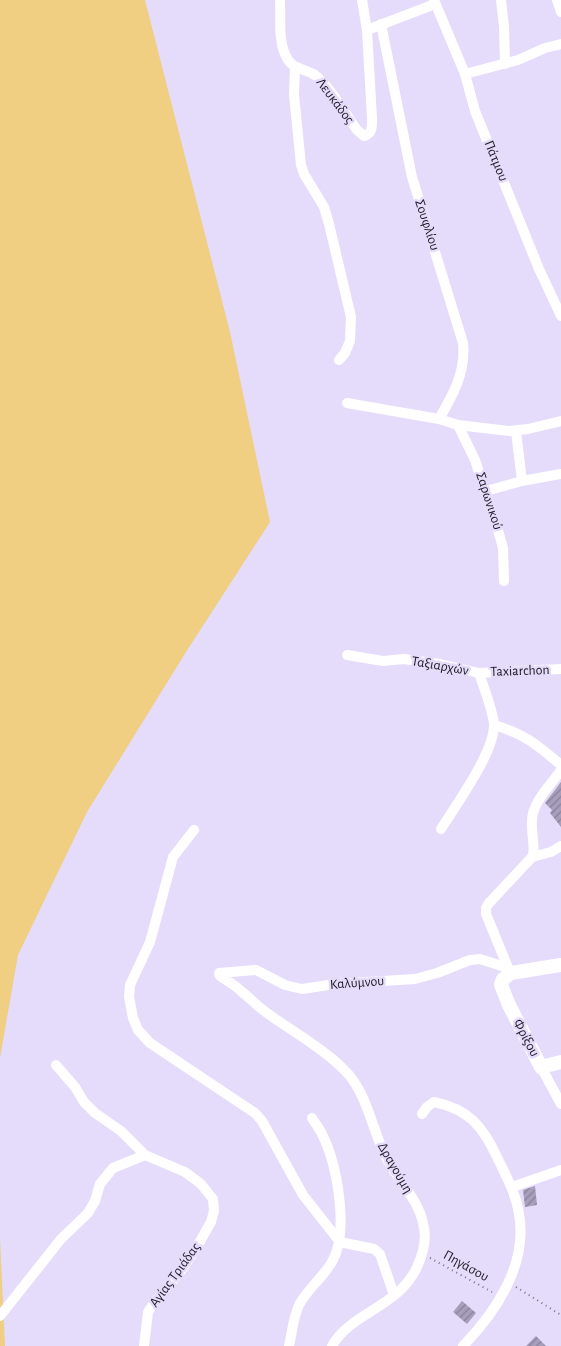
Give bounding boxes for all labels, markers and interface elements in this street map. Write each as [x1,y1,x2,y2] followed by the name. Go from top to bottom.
[313,76,357,127] street label: Λευκάδος
[482,139,510,183] street label: Πάτμου
[412,198,442,252] street label: Σουφλίου
[473,471,505,531] street label: Σαρωνικού
[410,654,470,678] street label: Ταξιαρχών
[490,663,550,679] street label: Taxiarchon
[329,974,385,992] street label: Καλύμνου
[510,1017,542,1059] street label: Φρίξου
[375,1140,415,1196] street label: Δραγούμη
[147,1240,203,1310] street label: Αγίας Τριάδας
[441,1248,491,1284] street label: Πηγάσου

